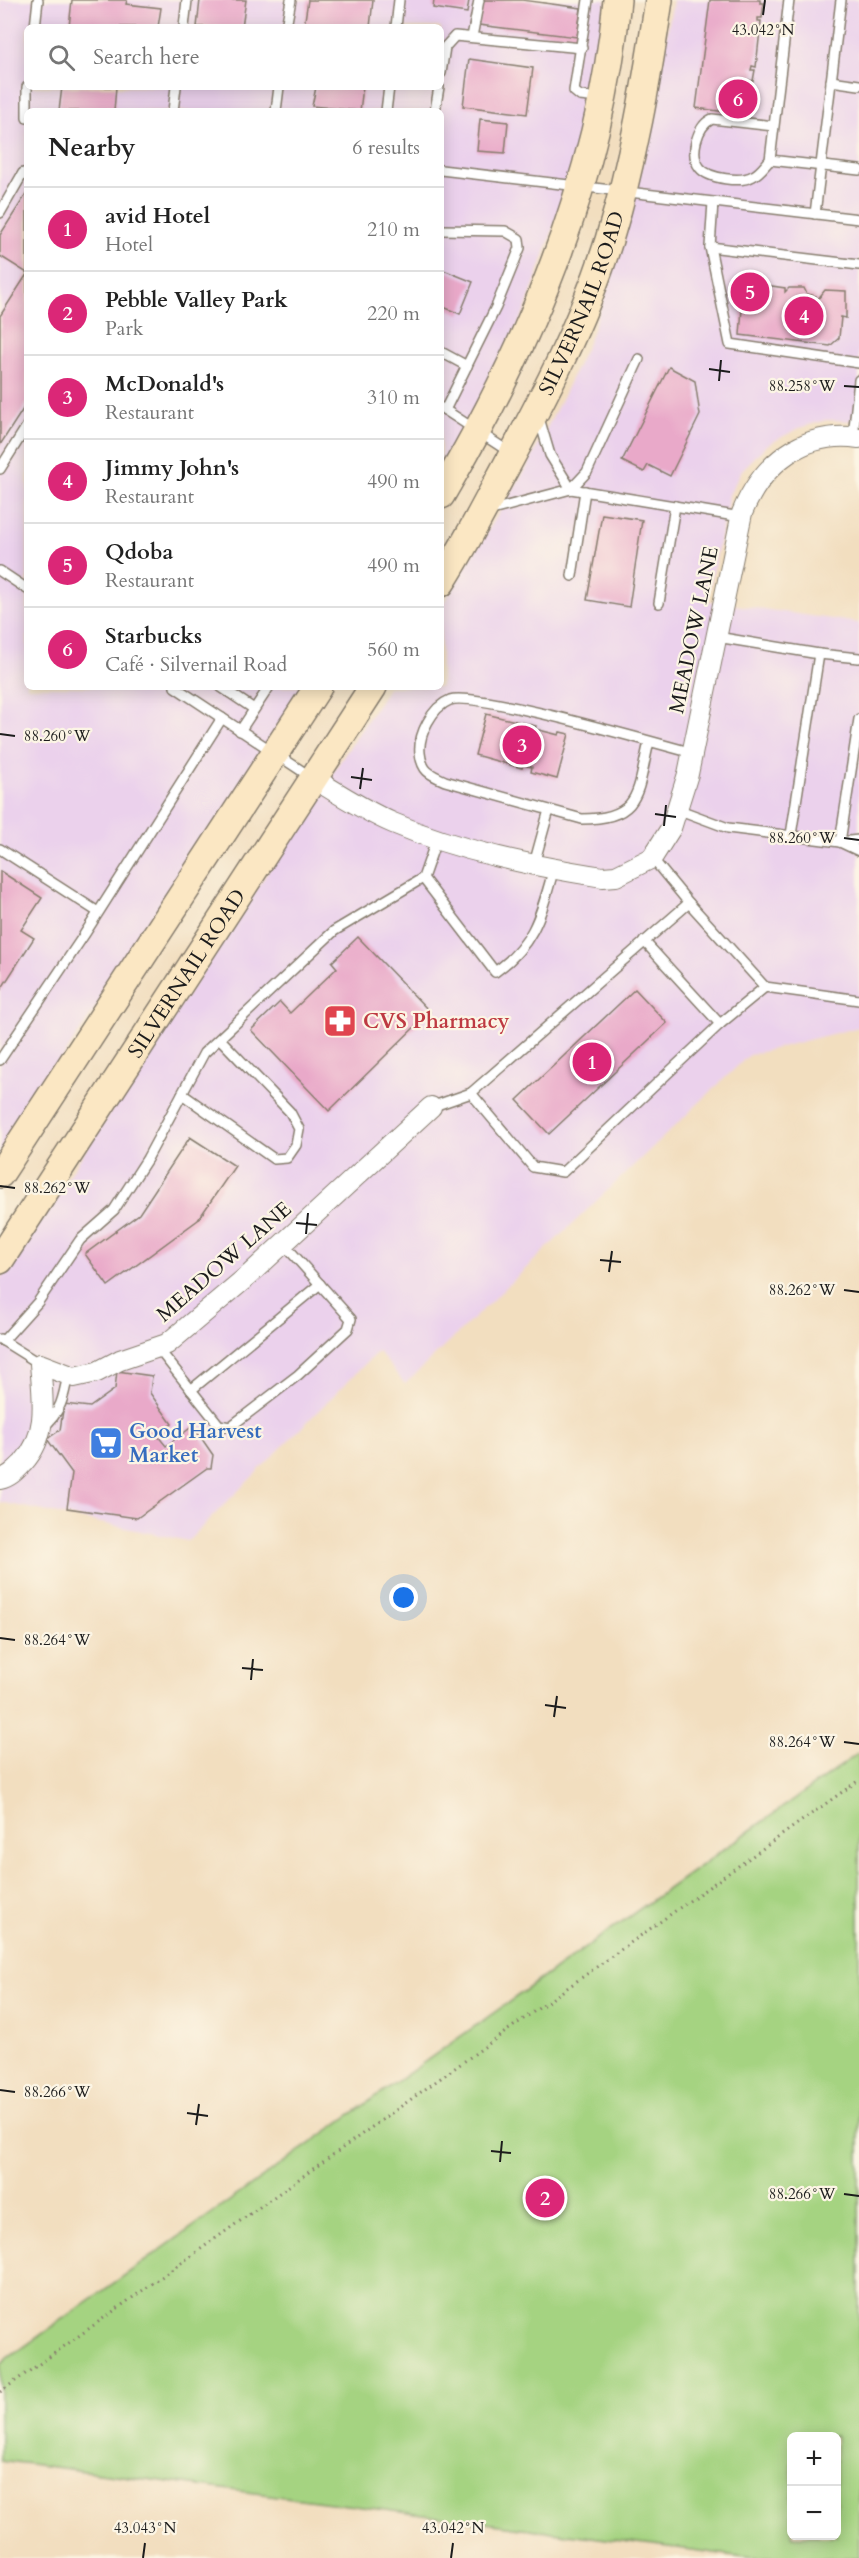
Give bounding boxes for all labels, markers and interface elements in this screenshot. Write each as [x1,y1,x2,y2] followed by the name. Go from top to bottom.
[732,20,795,40] text: 43.042°N
[24,24,444,90] search box
[45,41,78,74] icon: search
[93,42,200,72] text: Search here
[718,76,758,122] pin: 6
[48,130,136,165] text: Nearby
[352,134,420,161] text: 6 results
[105,201,210,231] text: avid Hotel
[531,208,631,400] street label: SILVERNAIL ROAD
[62,216,73,243] text: 1
[367,216,420,243] text: 210 m
[105,231,153,258] text: Hotel
[730,270,770,314] pin: 5
[105,285,288,315] text: Pebble Valley Park
[784,294,824,338] pin: 4
[62,300,73,327] text: 2
[367,300,420,327] text: 220 m
[105,315,143,342] text: Park
[105,369,224,399] text: McDonald's
[769,376,836,396] text: 88.258°W
[62,384,73,411] text: 3
[367,384,420,411] text: 310 m
[105,399,194,426] text: Restaurant
[105,453,239,483] text: Jimmy John's
[62,468,73,495] text: 4
[367,468,420,495] text: 490 m
[105,483,194,510] text: Restaurant
[105,537,174,567] text: Qdoba
[662,544,726,716] street label: MEADOW LANE
[62,552,73,579] text: 5
[367,552,420,579] text: 490 m
[105,567,194,594] text: Restaurant
[105,621,202,651] text: Starbucks
[62,636,73,663] text: 6
[367,636,420,663] text: 560 m
[105,651,287,678] text: Café · Silvernail Road
[502,722,542,768] pin: 3
[24,726,91,746] text: 88.260°W
[769,828,836,848] text: 88.260°W
[121,883,252,1064] street label: SILVERNAIL ROAD
[322,1003,358,1039] pharmacy icon: CVS Pharmacy
[363,1007,510,1036] place label: CVS Pharmacy
[572,1040,612,1084] pin: 1
[24,1178,91,1198] text: 88.262°W
[150,1195,298,1329] street label: MEADOW LANE
[769,1280,836,1300] text: 88.262°W
[129,1417,262,1470] place label: Good Harvest Market
[88,1425,124,1461] supermarket icon: Good Harvest Market
[389,1583,418,1612] your location
[24,1630,91,1650] text: 88.264°W
[769,1732,836,1752] text: 88.264°W
[24,2082,91,2102] text: 88.266°W
[526,2176,564,2220] pin: 2
[769,2184,836,2204] text: 88.266°W
[787,2432,841,2540] map controls
[787,2432,841,2486] button: +
[787,2486,841,2540] button: −
[114,2518,177,2538] text: 43.043°N
[422,2518,485,2538] text: 43.042°N

